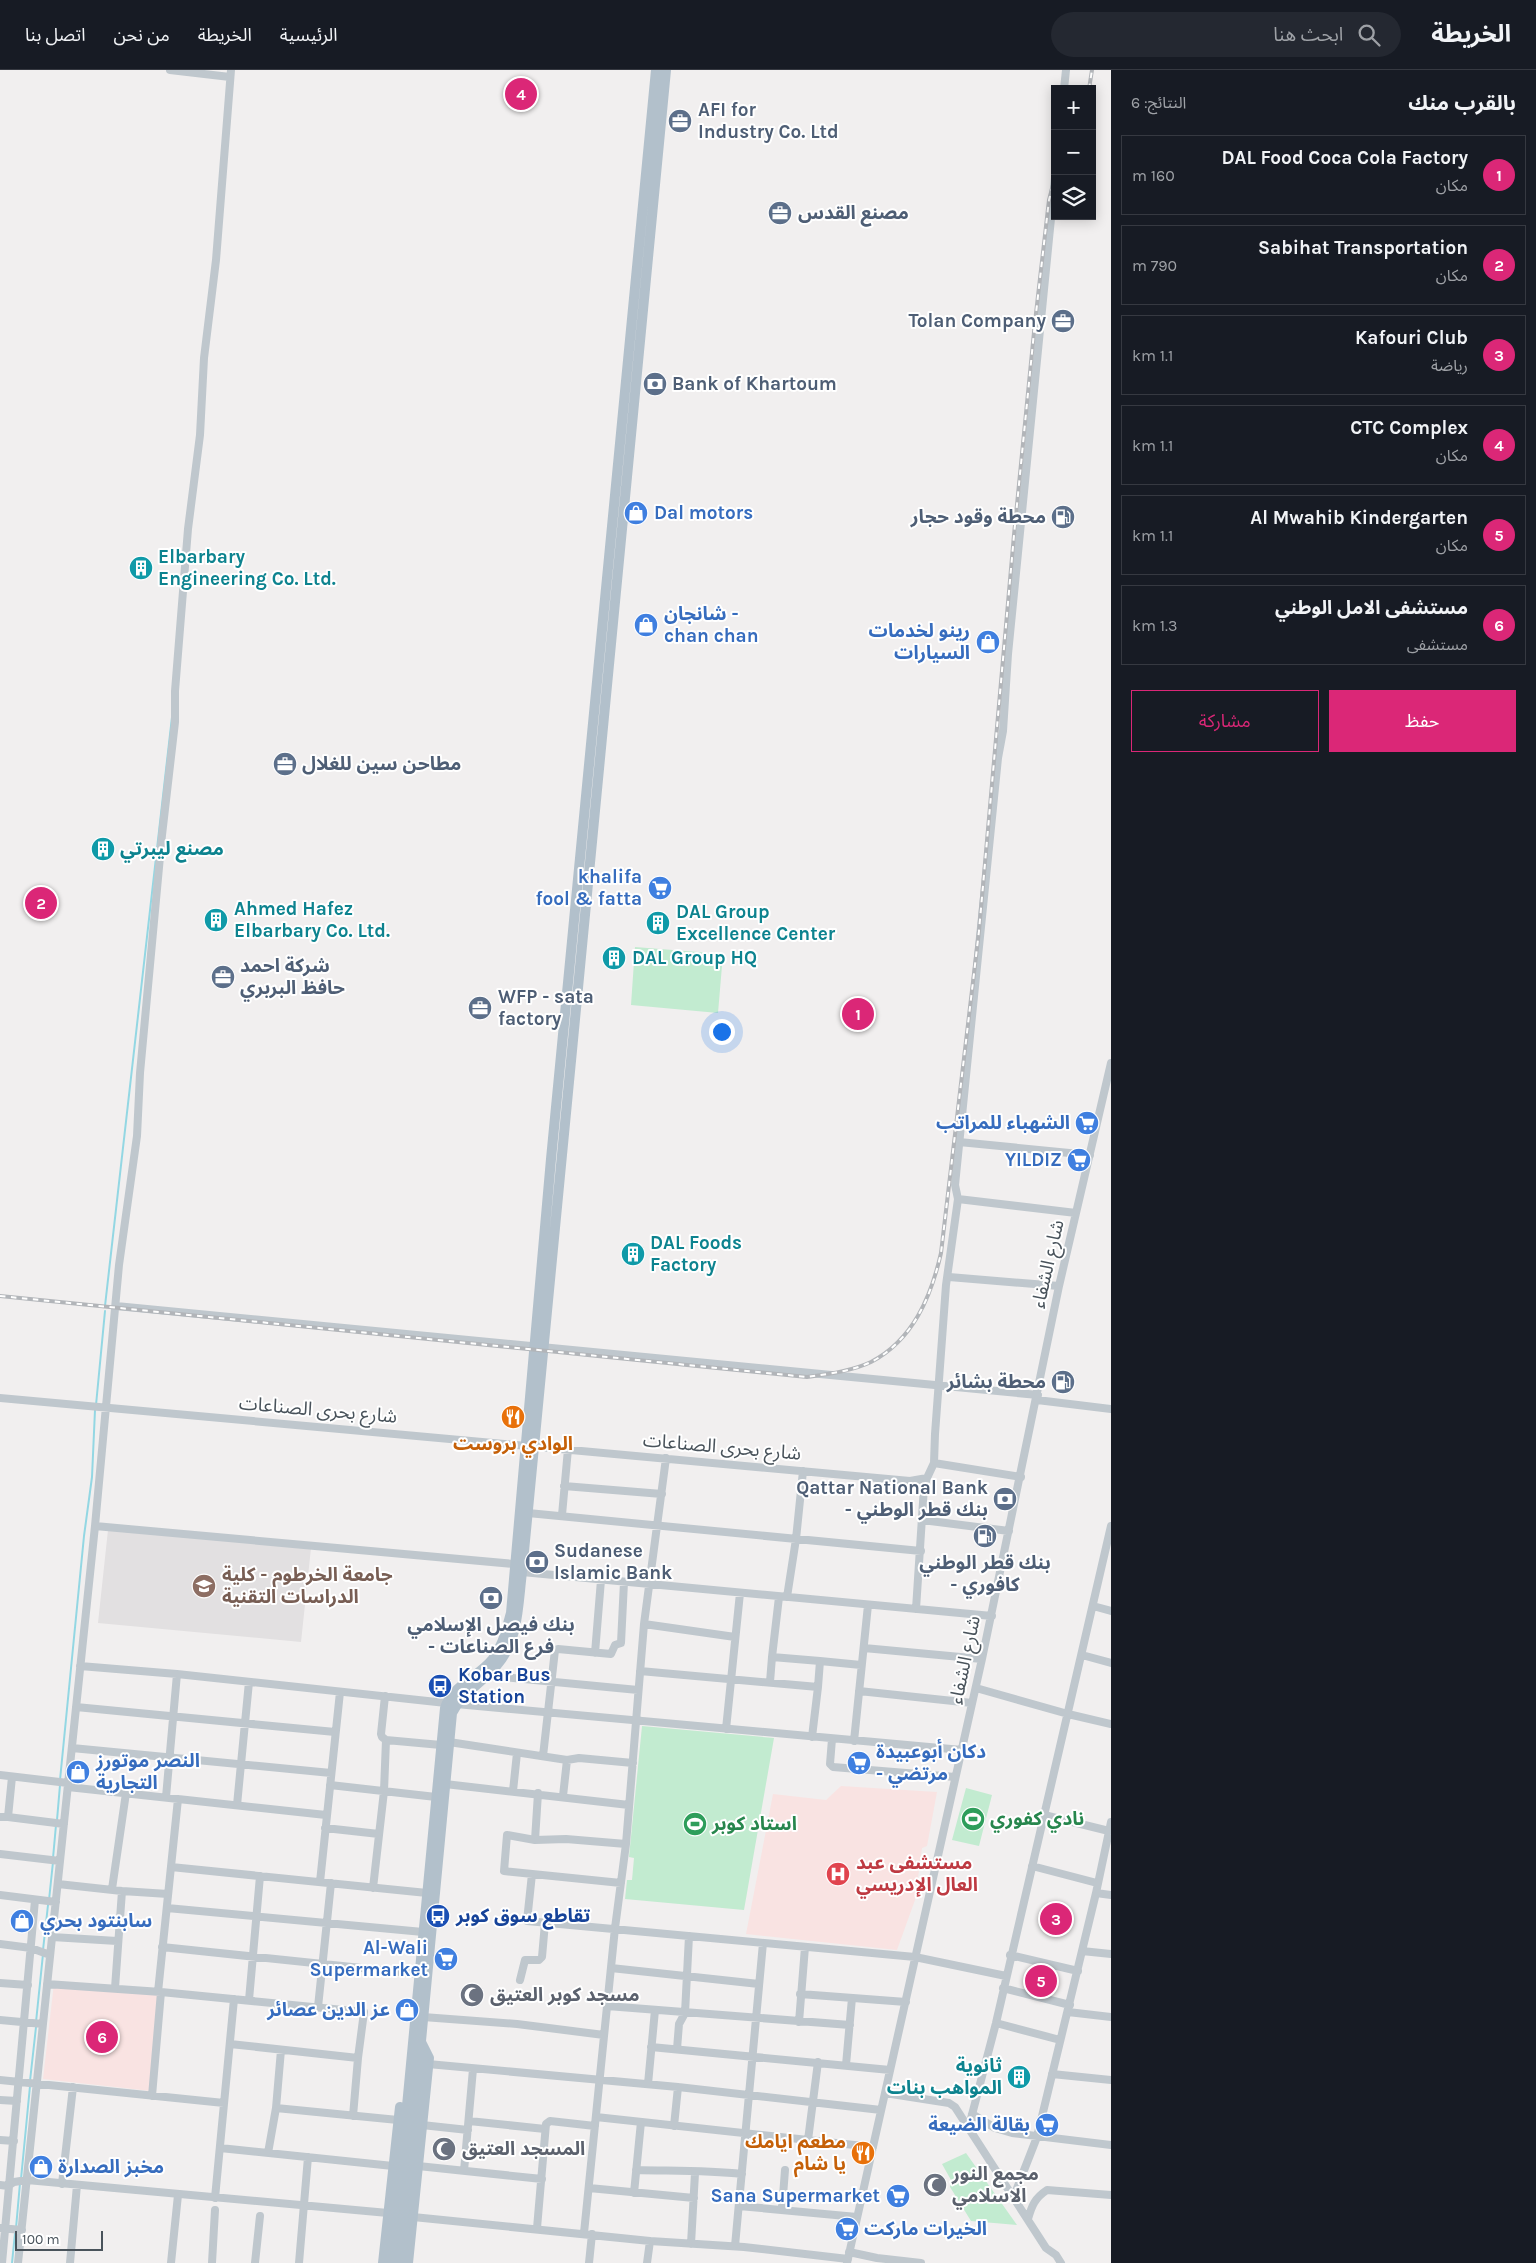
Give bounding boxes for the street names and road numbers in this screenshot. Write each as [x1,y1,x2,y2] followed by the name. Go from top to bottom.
[1027,1218,1071,1311] street label: شارع الشفاء
[238,1392,398,1430] street label: شارع بحرى الصناعات
[642,1429,802,1467] street label: شارع بحرى الصناعات
[945,1614,987,1707] street label: شارع الشفاء

